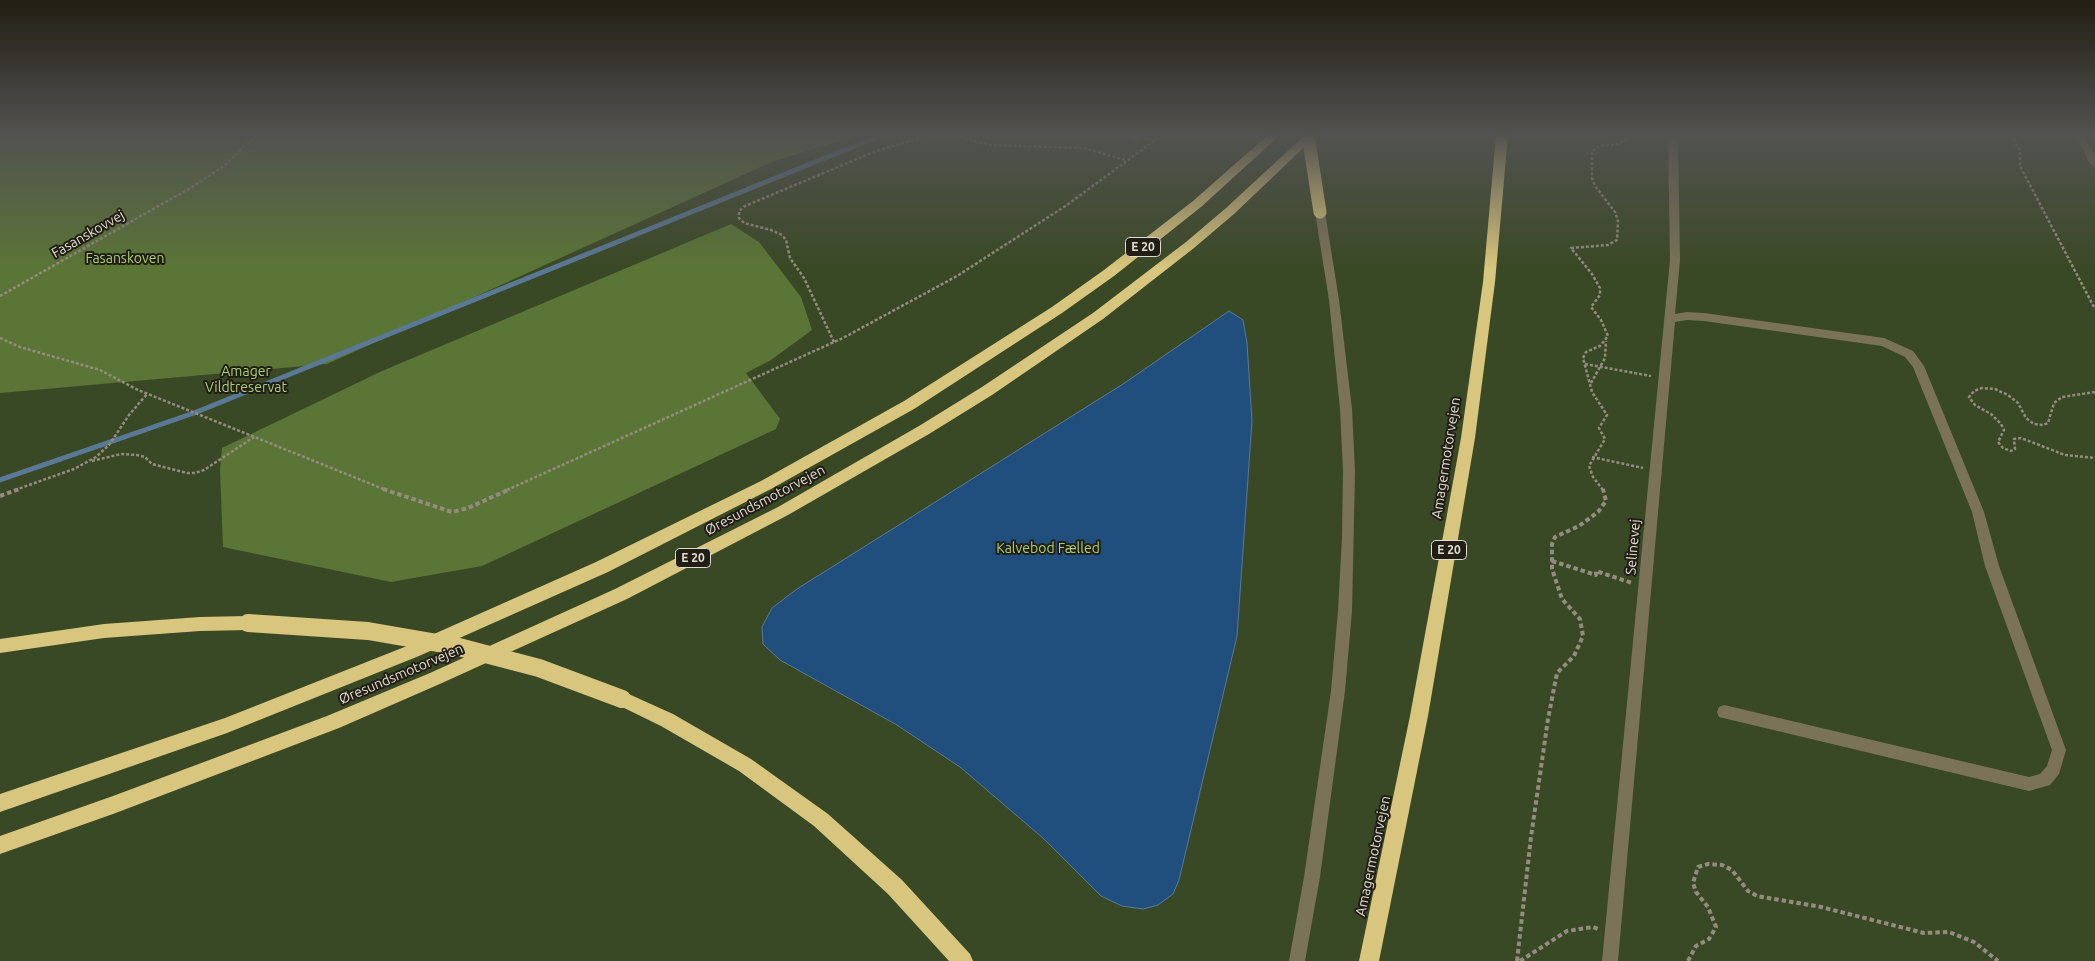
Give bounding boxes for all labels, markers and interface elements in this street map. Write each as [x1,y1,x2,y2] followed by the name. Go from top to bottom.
[49,206,127,262] street label: Fasanskovvej
[1126,238,1160,256] road number: E 20
[86,250,164,266] park label: Fasanskoven
[205,363,287,396] park label: Amager Vildtreservat
[1428,396,1464,520] street label: Amagermotorvejen
[702,461,828,539] street label: Øresundsmotorvejen
[1622,518,1644,576] street label: Selinevej
[996,540,1100,556] park label: Kalvebod Fælled
[1432,540,1466,560] road number: E 20
[676,548,710,568] road number: E 20
[336,640,466,708] street label: Øresundsmotorvejen
[1352,794,1394,918] street label: Amagermotorvejen

